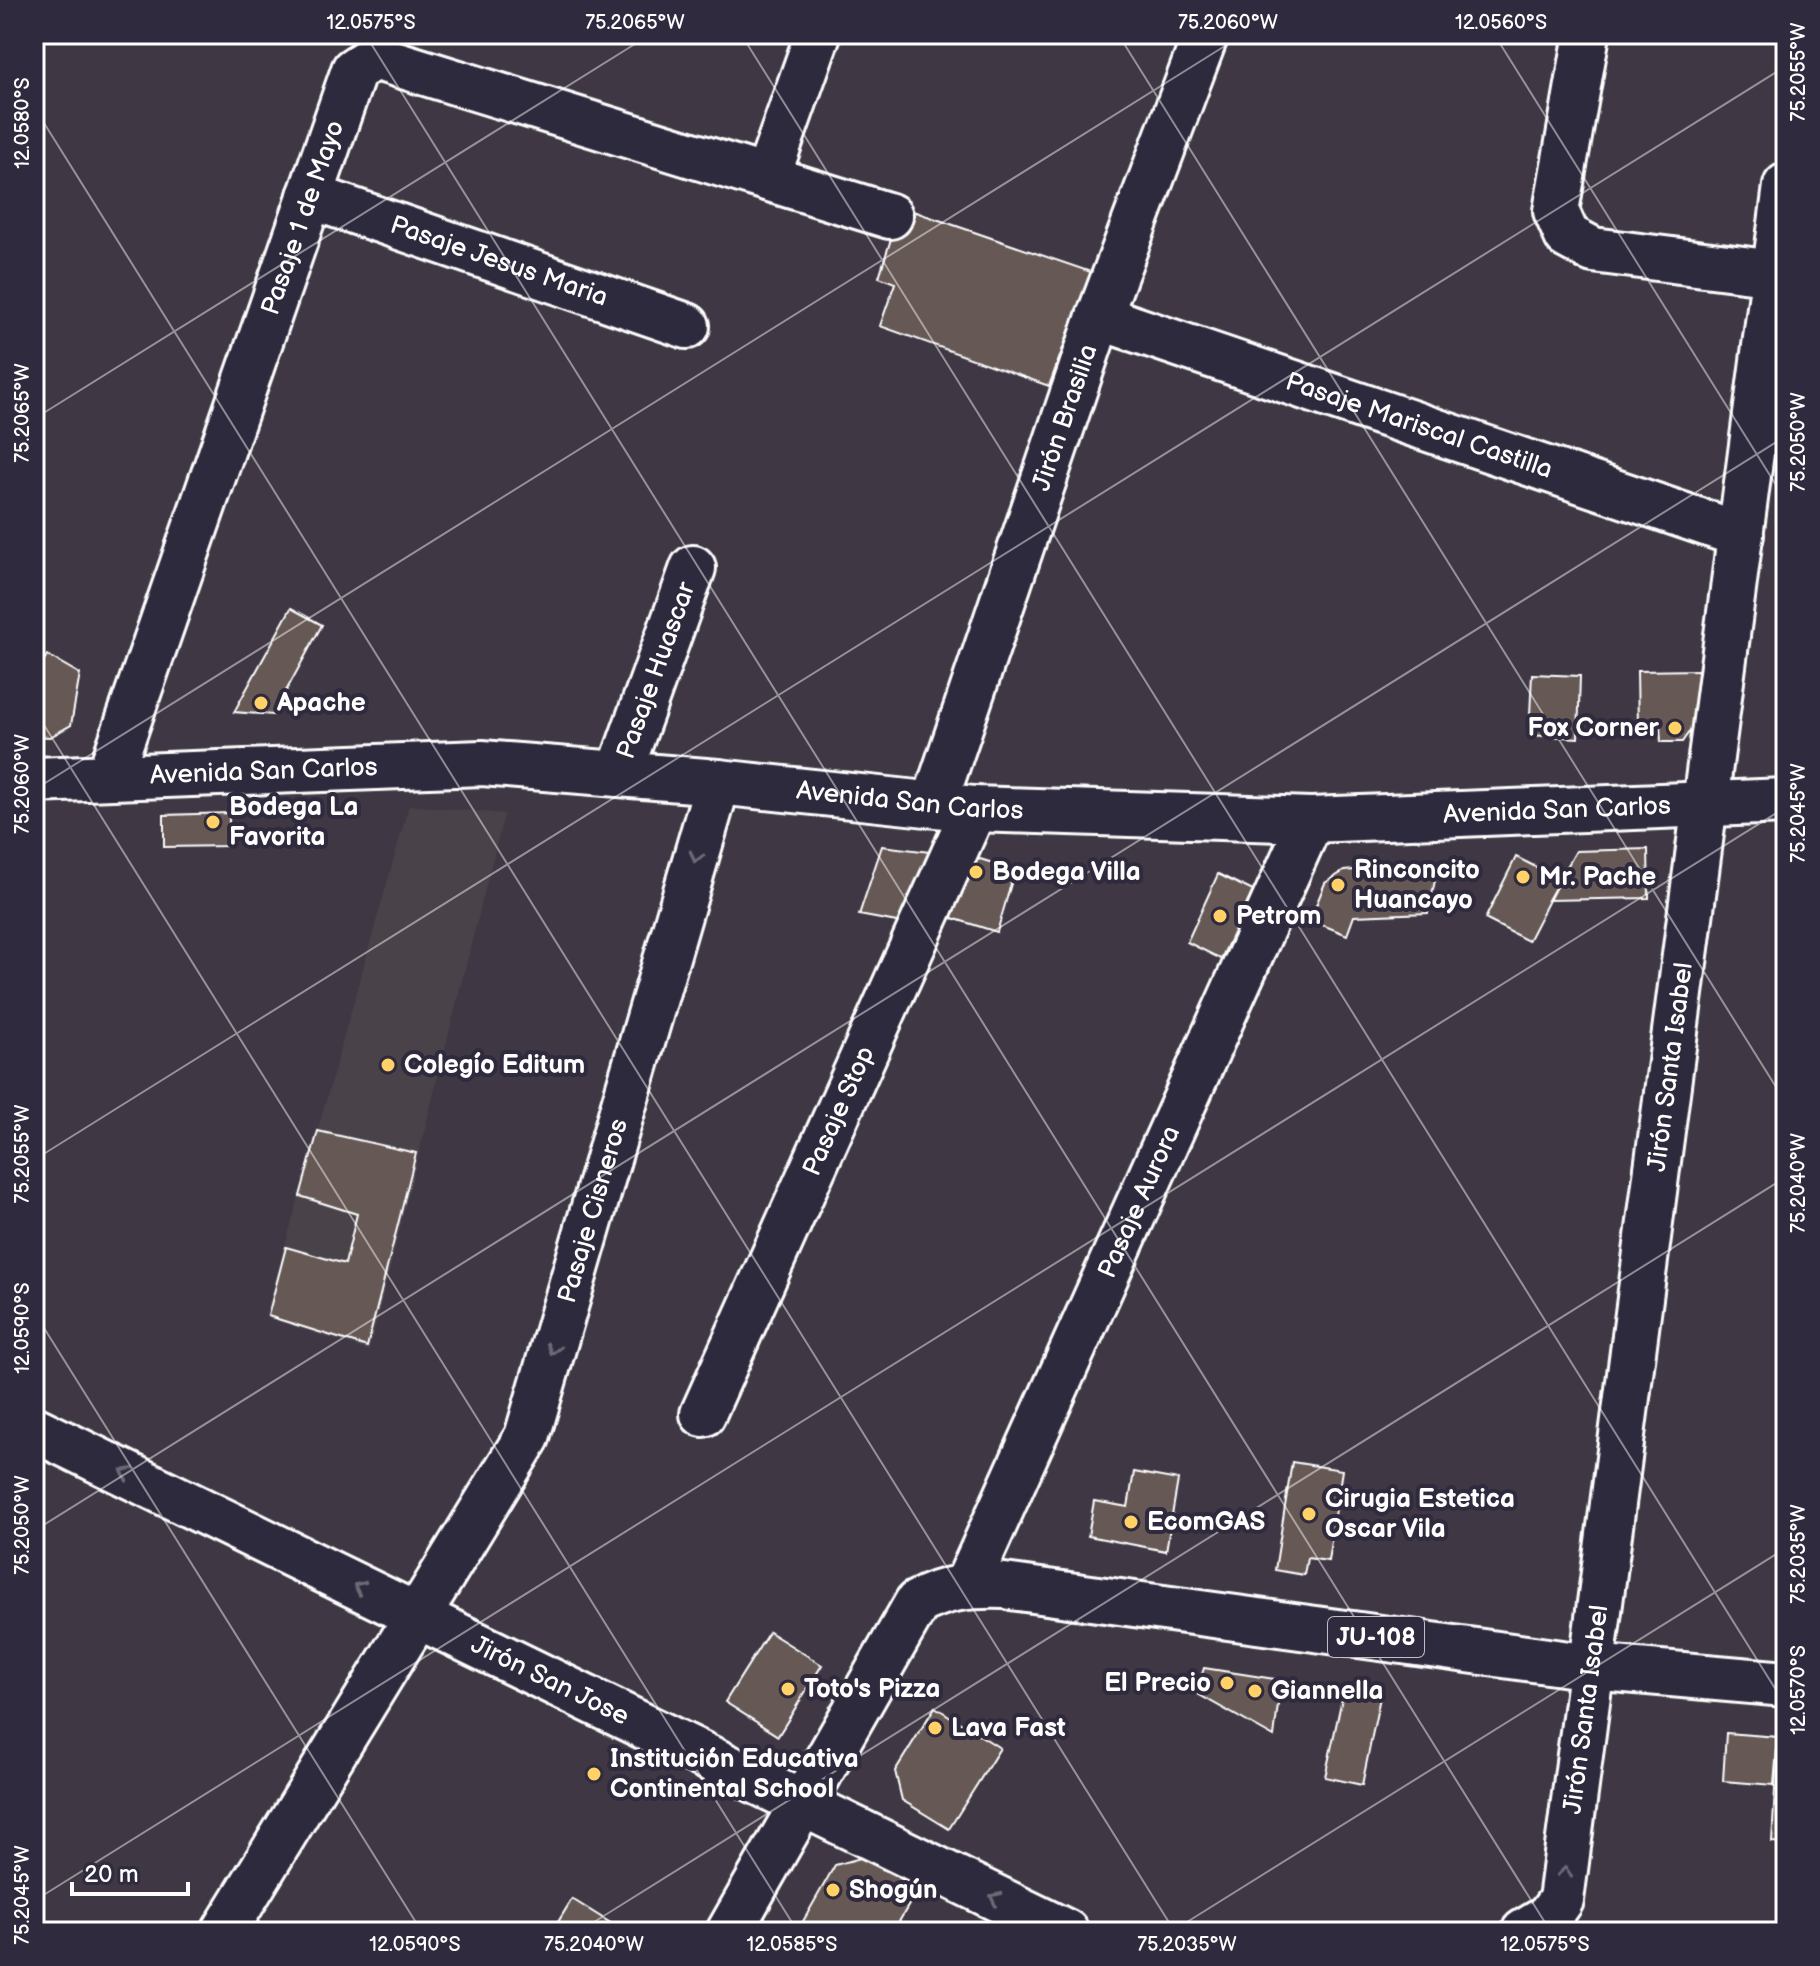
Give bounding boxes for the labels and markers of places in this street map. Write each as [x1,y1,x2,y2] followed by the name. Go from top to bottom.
[276,688,366,719] place label: Apache
[252,694,270,712] marker: Apache
[1527,713,1660,744] place label: Fox Corner
[1666,719,1684,737] marker: Fox Corner
[229,792,358,853] place label: Bodega La Favorita
[204,813,222,831] marker: Bodega La Favorita
[1354,855,1480,916] place label: Rinconcito Huancayo
[992,857,1141,888] place label: Bodega Villa
[1539,862,1656,893] place label: Mr. Pache
[967,863,985,881] marker: Bodega Villa
[1514,868,1532,886] marker: Mr. Pache
[1329,876,1347,894] marker: Rinconcito Huancayo
[1236,901,1322,932] place label: Petrom
[1211,907,1229,925] marker: Petrom
[404,1050,585,1081] place label: Colegío Editum
[379,1056,397,1074] marker: Colegío Editum
[1325,1484,1515,1545] place label: Cirugia Estetica Oscar Vila
[1300,1505,1318,1523] marker: Cirugia Estetica Oscar Vila
[1147,1507,1265,1538] place label: EcomGAS
[1122,1513,1140,1531] marker: EcomGAS
[1104,1668,1211,1699] place label: El Precio
[804,1674,940,1705] place label: Toto's Pizza
[1218,1674,1236,1692] marker: El Precio
[1271,1676,1383,1707] place label: Giannella
[779,1680,797,1698] marker: Toto's Pizza
[1246,1682,1264,1700] marker: Giannella
[951,1713,1066,1744] place label: Lava Fast
[926,1719,944,1737] marker: Lava Fast
[610,1744,859,1805] place label: Institución Educativa Continental School
[585,1765,603,1783] marker: Institución Educativa Continental School
[849,1875,937,1906] place label: Shogún
[824,1881,842,1899] marker: Shogún

